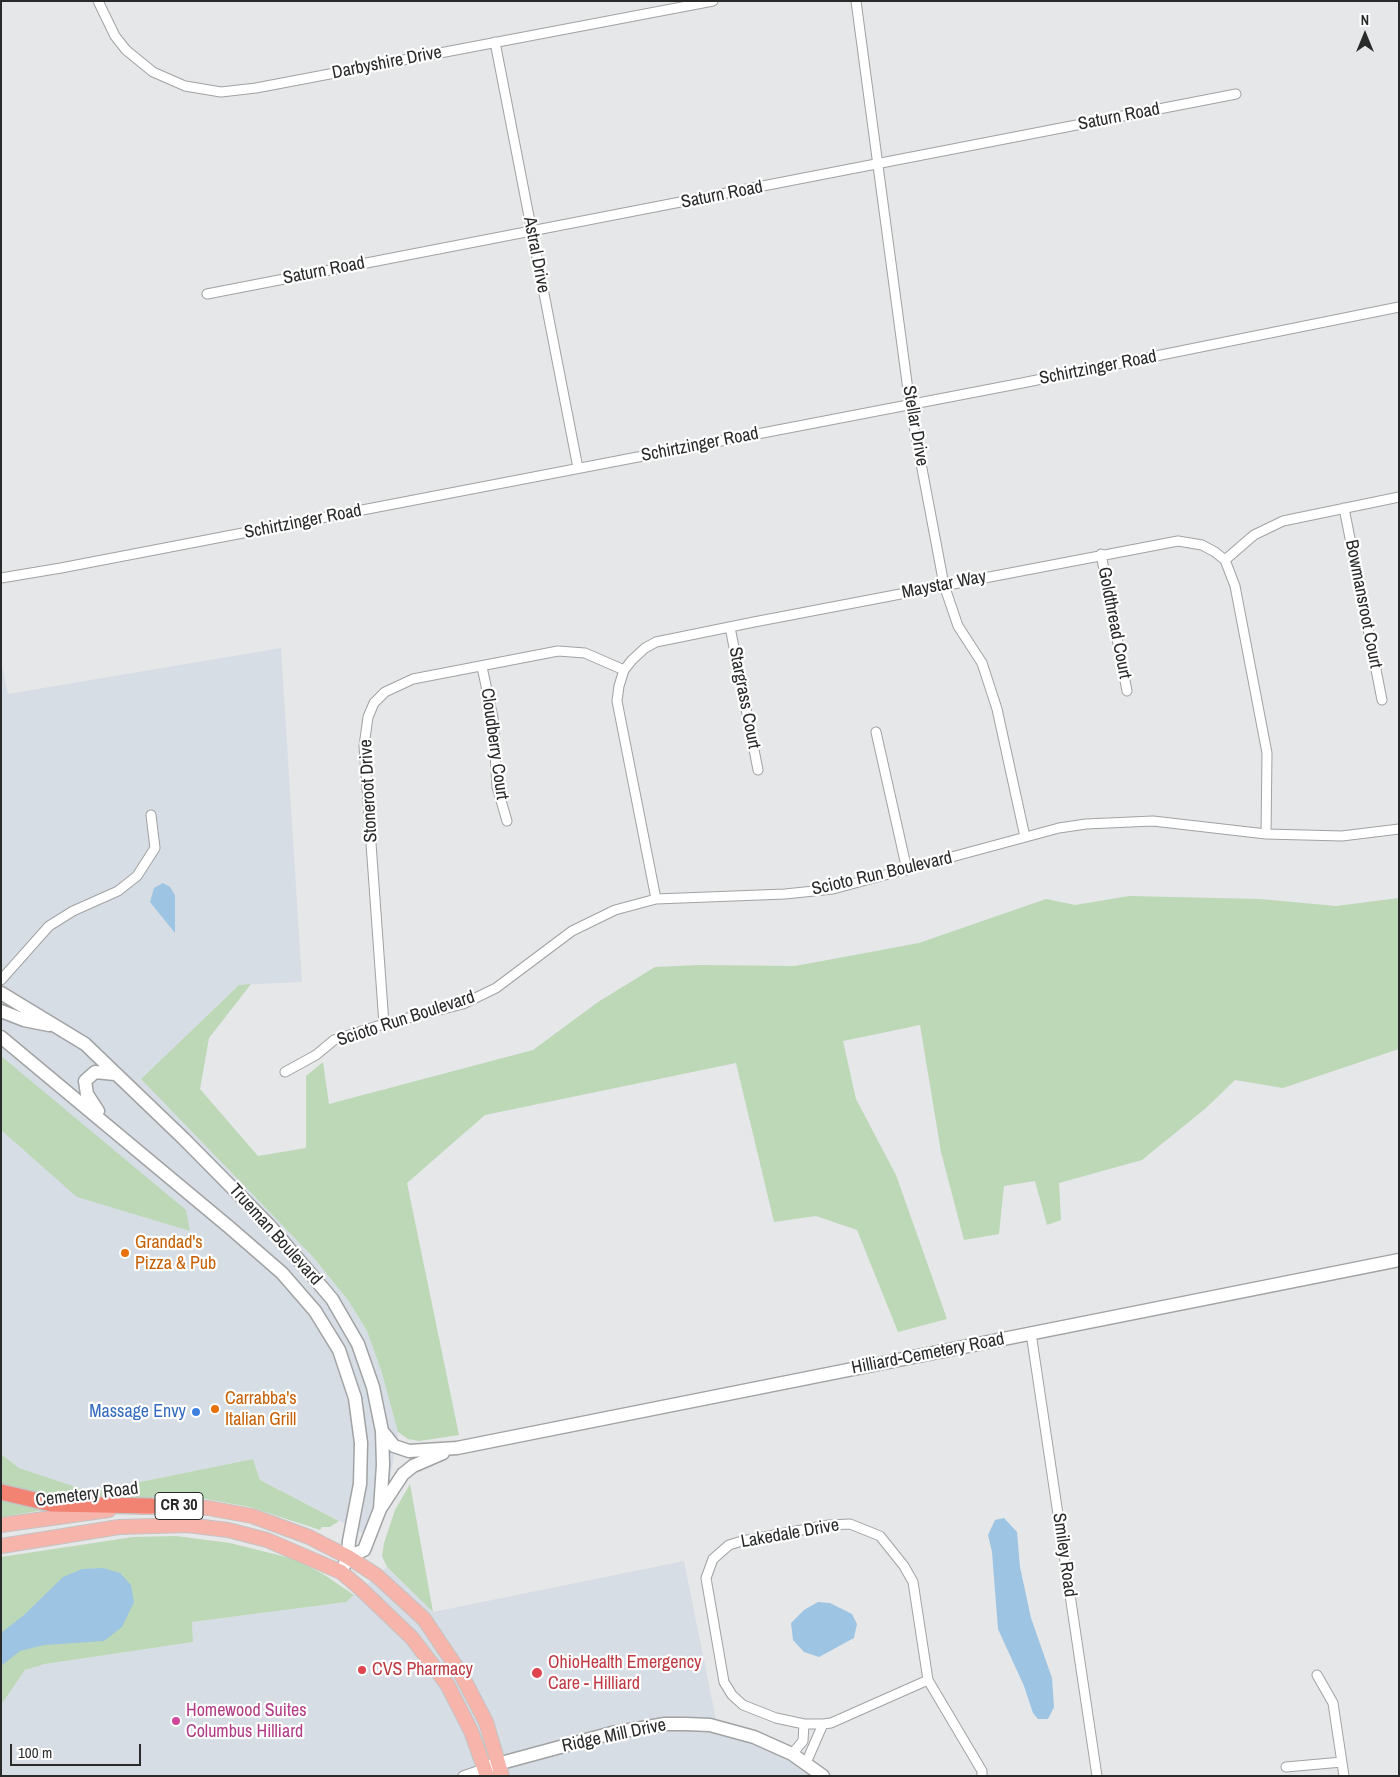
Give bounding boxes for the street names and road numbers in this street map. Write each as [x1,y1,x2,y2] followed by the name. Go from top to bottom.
[330,42,444,84] street label: Darbyshire Drive
[1076,98,1162,136] street label: Saturn Road
[679,176,765,214] street label: Saturn Road
[518,215,554,295] street label: Astral Drive
[281,252,367,290] street label: Saturn Road
[1038,346,1158,390] street label: Schirtzinger Road
[897,384,933,468] street label: Stellar Drive
[640,423,760,467] street label: Schirtzinger Road
[243,500,363,544] street label: Schirtzinger Road
[1340,538,1386,670] street label: Bowmansroot Court
[1093,565,1135,681] street label: Goldthread Court
[900,566,988,604] street label: Maystar Way
[724,645,764,751] street label: Stargrass Court
[475,687,513,801] street label: Cloudberry Court
[356,739,382,843] street label: Stoneroot Drive
[810,847,954,901] street label: Scioto Run Boulevard
[334,987,478,1051] street label: Scioto Run Boulevard
[224,1180,326,1290] street label: Trueman Boulevard
[850,1329,1006,1379] street label: Hilliard-Cemetery Road
[34,1478,140,1512] street label: Cemetery Road
[155,1492,203,1520] road number: CR 30
[1047,1512,1081,1598] street label: Smiley Road
[739,1515,841,1553] street label: Lakedale Drive
[560,1714,668,1758] street label: Ridge Mill Drive

